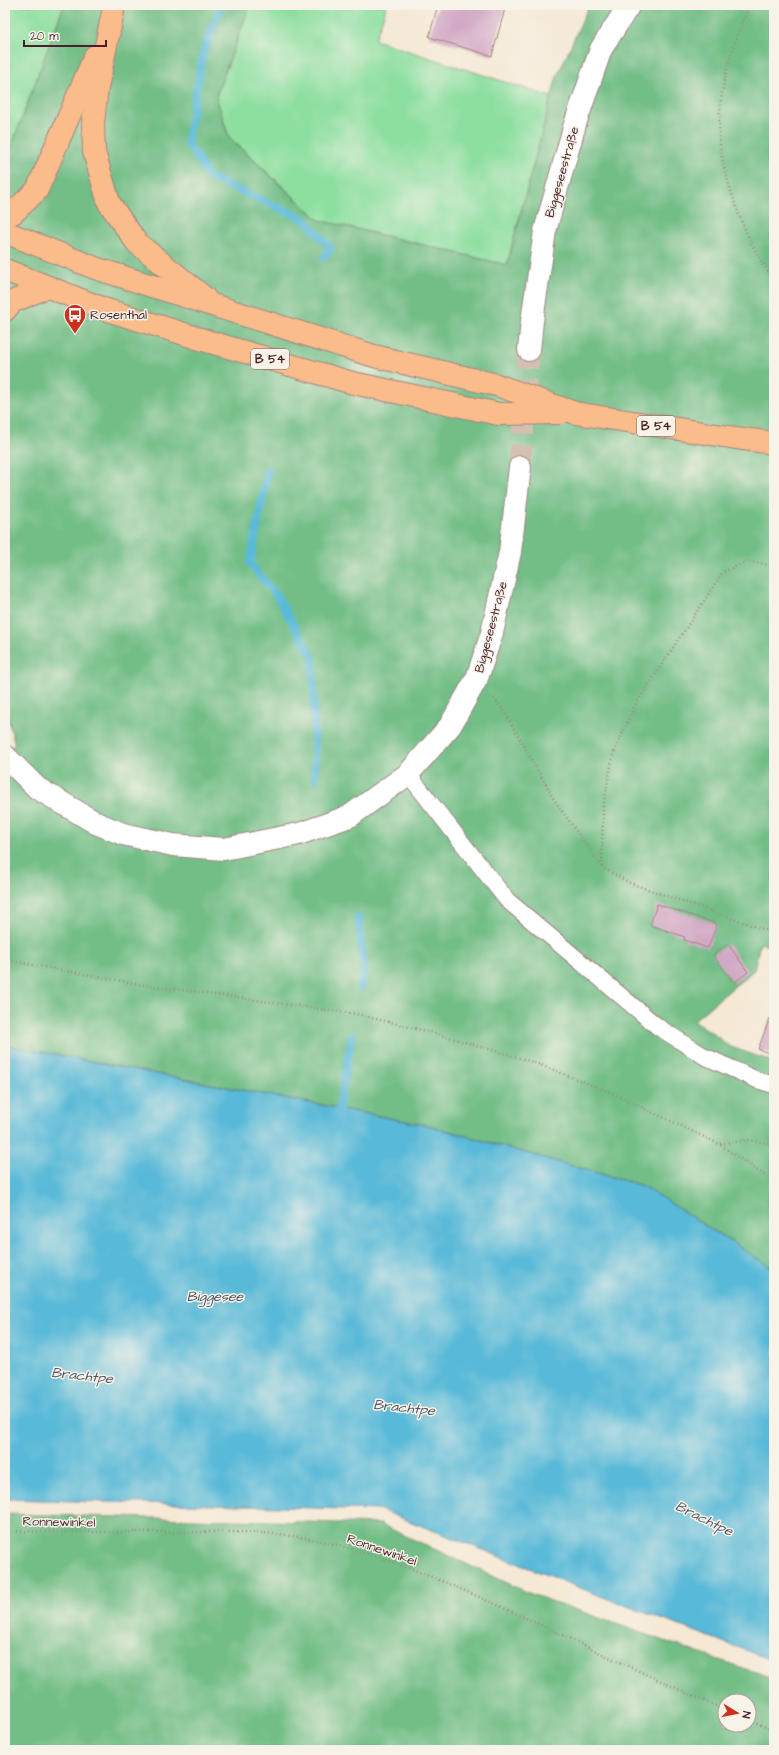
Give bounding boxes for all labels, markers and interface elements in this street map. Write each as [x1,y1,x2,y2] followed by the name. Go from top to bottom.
[24,22,106,48] scale bar
[30,28,59,45] text: 20 m
[540,124,585,220] street label: Biggeseestraße
[62,302,88,335] bus stop icon: Rosenthal
[90,306,147,324] place label: Rosenthal
[251,349,289,369] road number: B 54
[637,416,675,436] road number: B 54
[470,579,513,675] street label: Biggeseestraße
[187,1287,245,1307] water label: Biggesee
[50,1363,115,1389] water label: Brachtpe
[372,1395,437,1421] water label: Brachtpe
[672,1497,737,1542] water label: Brachtpe
[23,1512,95,1532] street label: Ronnewinkel
[345,1530,419,1570] street label: Ronnewinkel
[717,1693,757,1733] north arrow
[738,1710,754,1719] text: N

